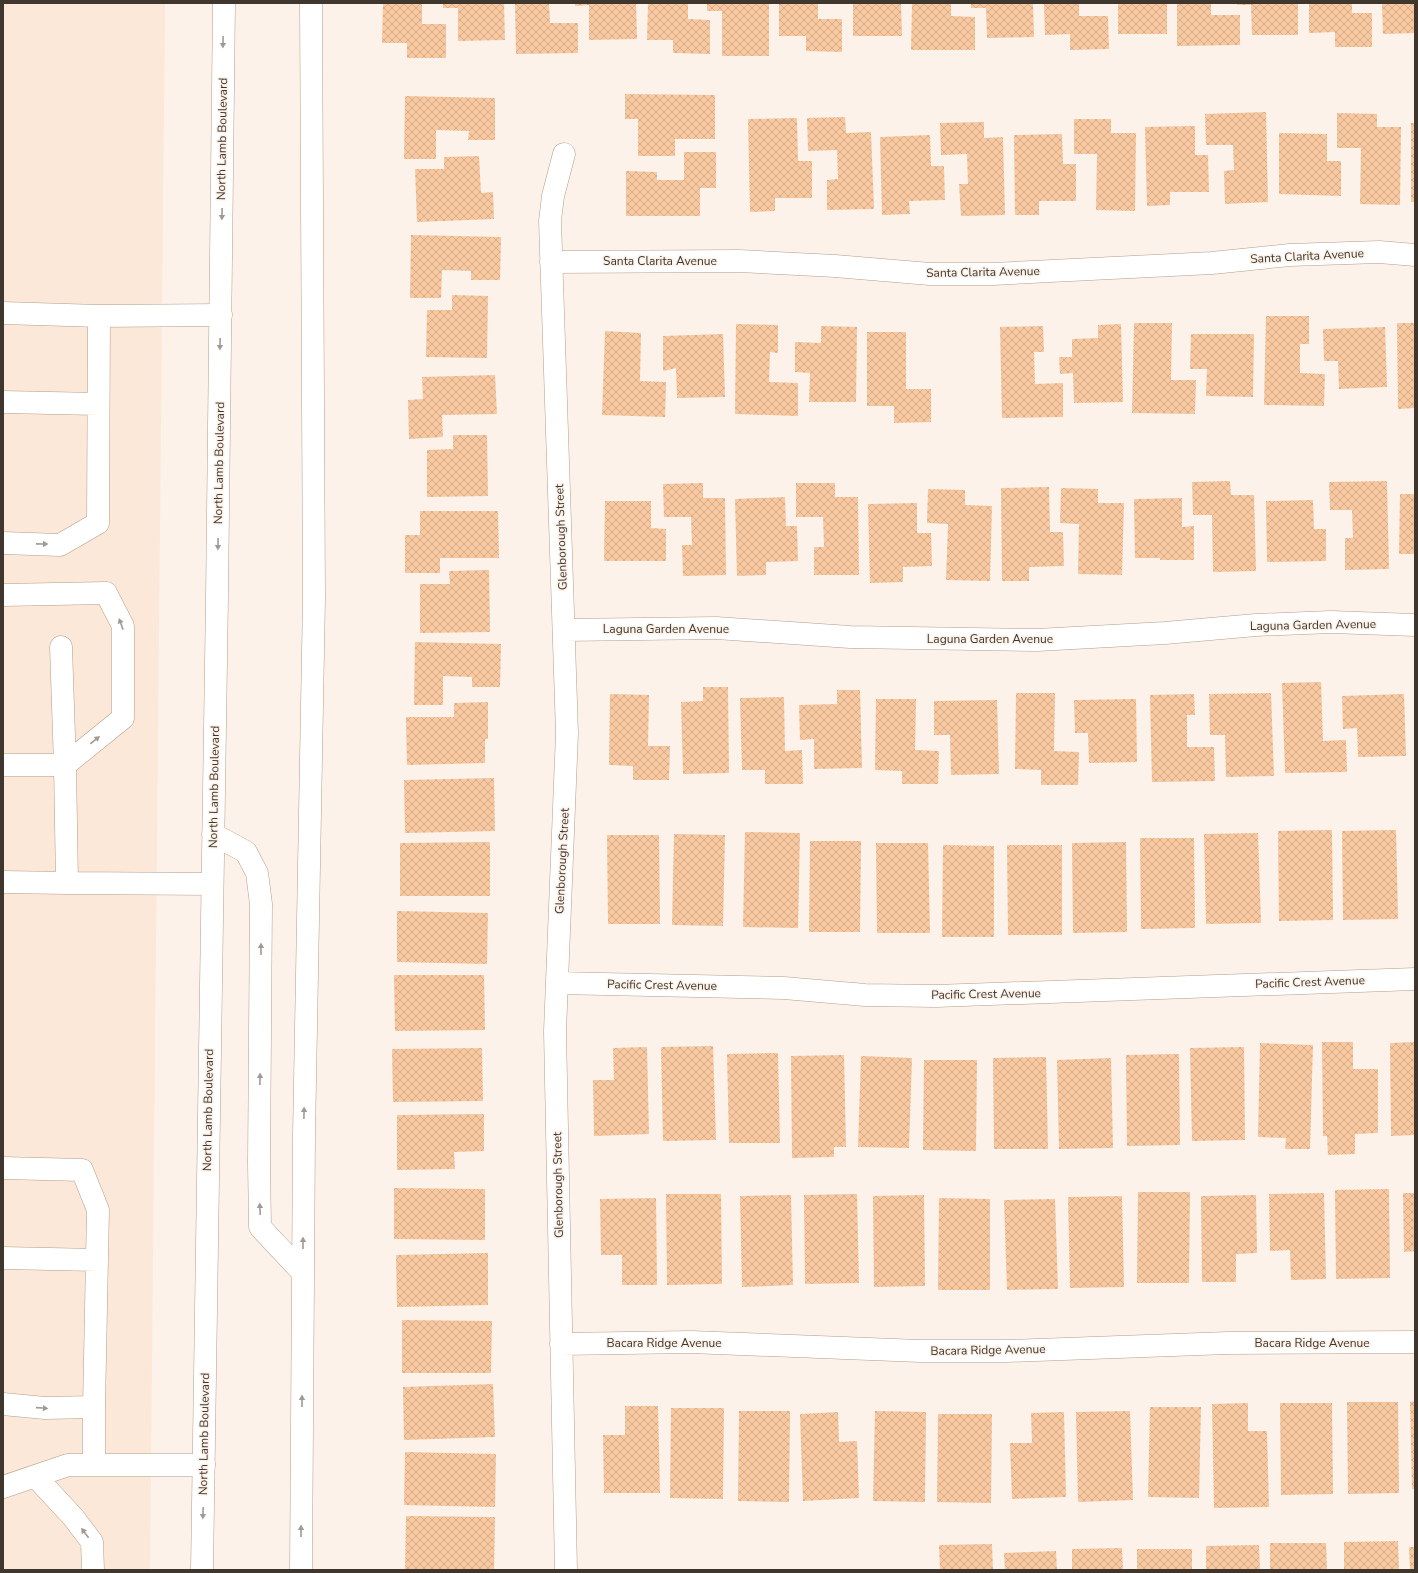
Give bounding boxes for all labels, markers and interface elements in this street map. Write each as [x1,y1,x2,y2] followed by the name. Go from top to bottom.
[220,36,226,49] one-way arrow
[213,78,231,200] street label: North Lamb Boulevard
[219,208,225,221] one-way arrow
[1250,245,1364,267] street label: Santa Clarita Avenue
[603,253,717,269] street label: Santa Clarita Avenue
[926,263,1040,281] street label: Santa Clarita Avenue
[217,338,223,351] one-way arrow
[210,402,228,524] street label: North Lamb Boulevard
[551,483,571,590] street label: Glenborough Street
[215,538,221,551] one-way arrow
[36,541,49,547] one-way arrow
[1250,616,1376,634] street label: Laguna Garden Avenue
[118,618,124,630] one-way arrow
[603,621,729,637] street label: Laguna Garden Avenue
[927,631,1053,647] street label: Laguna Garden Avenue
[205,726,223,848] street label: North Lamb Boulevard
[89,736,100,745] one-way arrow
[551,807,573,915] street label: Glenborough Street
[258,942,264,955] one-way arrow
[1255,972,1365,992] street label: Pacific Crest Avenue
[607,976,717,994] street label: Pacific Crest Avenue
[931,985,1041,1003] street label: Pacific Crest Avenue
[199,1049,217,1171] street label: North Lamb Boulevard
[257,1072,263,1085] one-way arrow
[301,1106,307,1119] one-way arrow
[549,1131,567,1238] street label: Glenborough Street
[257,1202,263,1215] one-way arrow
[300,1236,306,1249] one-way arrow
[606,1335,722,1351] street label: Bacara Ridge Avenue
[1254,1335,1370,1351] street label: Bacara Ridge Avenue
[930,1341,1046,1359] street label: Bacara Ridge Avenue
[195,1373,213,1495] street label: North Lamb Boulevard
[299,1394,305,1407] one-way arrow
[36,1404,48,1411] one-way arrow
[200,1507,206,1520] one-way arrow
[298,1524,304,1537] one-way arrow
[81,1528,89,1539] one-way arrow

